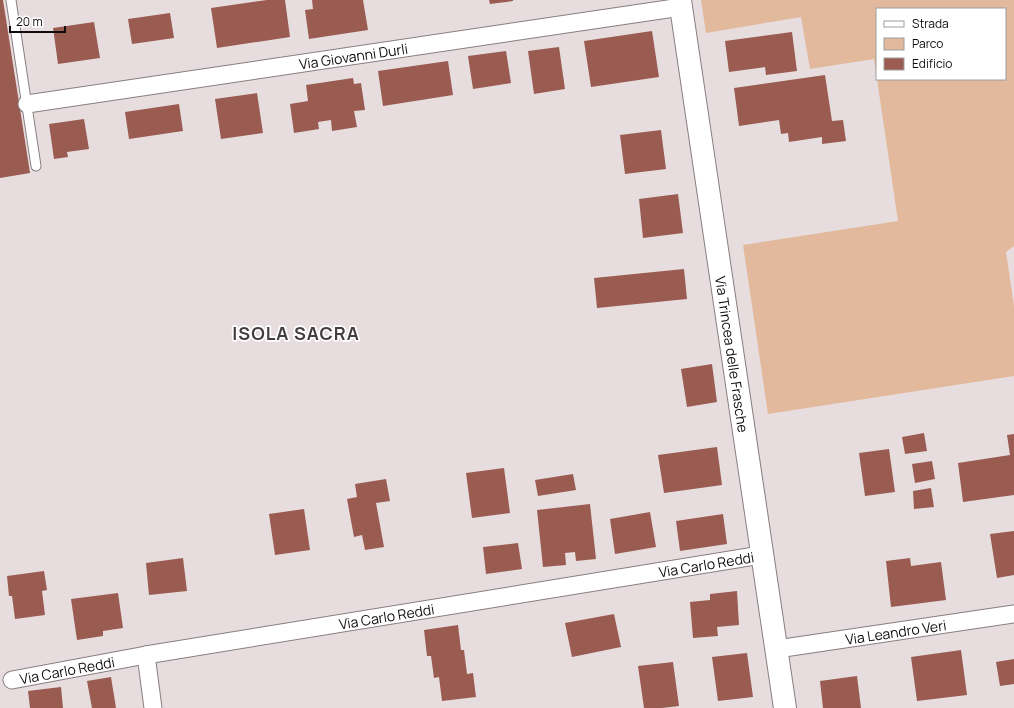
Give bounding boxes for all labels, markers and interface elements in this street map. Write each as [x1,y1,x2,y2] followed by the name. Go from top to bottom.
[10,8,65,34] scale bar
[876,8,1006,80] legend
[16,13,43,30] text: 20 m
[912,15,949,32] text: Strada
[912,35,943,52] text: Parco
[298,38,409,73] street label: Via Giovanni Durli
[912,55,952,72] text: Edificio
[712,275,753,434] street label: Via Trincea delle Frasche
[232,321,360,345] district label: ISOLA SACRA
[657,547,755,581] street label: Via Carlo Reddi
[338,599,436,633] street label: Via Carlo Reddi
[844,615,947,648] street label: Via Leandro Veri
[18,652,116,688] street label: Via Carlo Reddi

